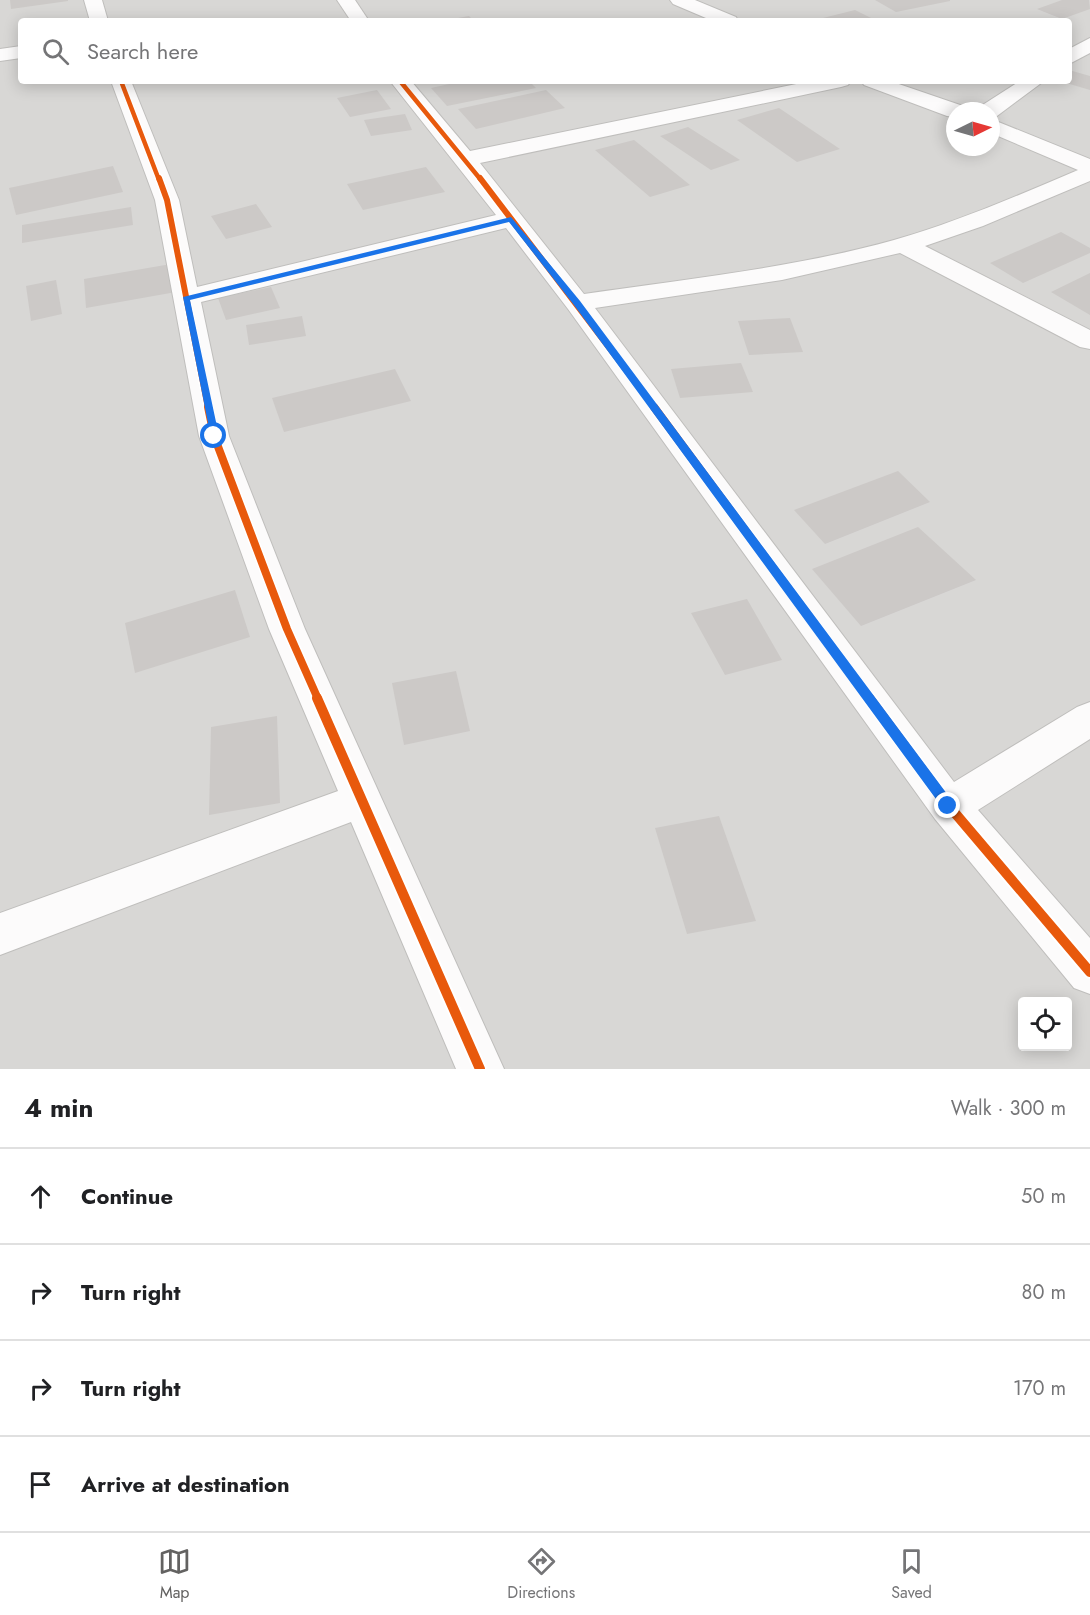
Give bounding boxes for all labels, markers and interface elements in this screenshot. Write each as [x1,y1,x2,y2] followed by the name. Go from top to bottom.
[18,18,1072,84] search box
[39,35,72,68] icon: search
[87,35,198,67] text: Search here
[946,102,1000,156] north arrow
[200,422,226,448] route start
[934,792,960,818] route end
[1018,997,1072,1051] map controls
[1018,997,1072,1051] button: locate
[24,1089,93,1127] text: 4 min
[951,1094,1066,1123] text: Walk · 300 m
[24,1180,57,1213] icon: ahead
[81,1180,173,1212] text: Continue
[1021,1182,1066,1211] text: 50 m
[24,1276,57,1309] icon: right
[81,1276,181,1308] text: Turn right
[1021,1278,1066,1307] text: 80 m
[24,1372,57,1405] icon: right
[81,1372,181,1404] text: Turn right
[1013,1374,1066,1403] text: 170 m
[24,1468,57,1501] icon: arrive
[81,1468,290,1500] text: Arrive at destination
[158,1545,191,1604] tab: Map
[507,1545,575,1604] tab: Directions
[891,1545,932,1604] tab: Saved

